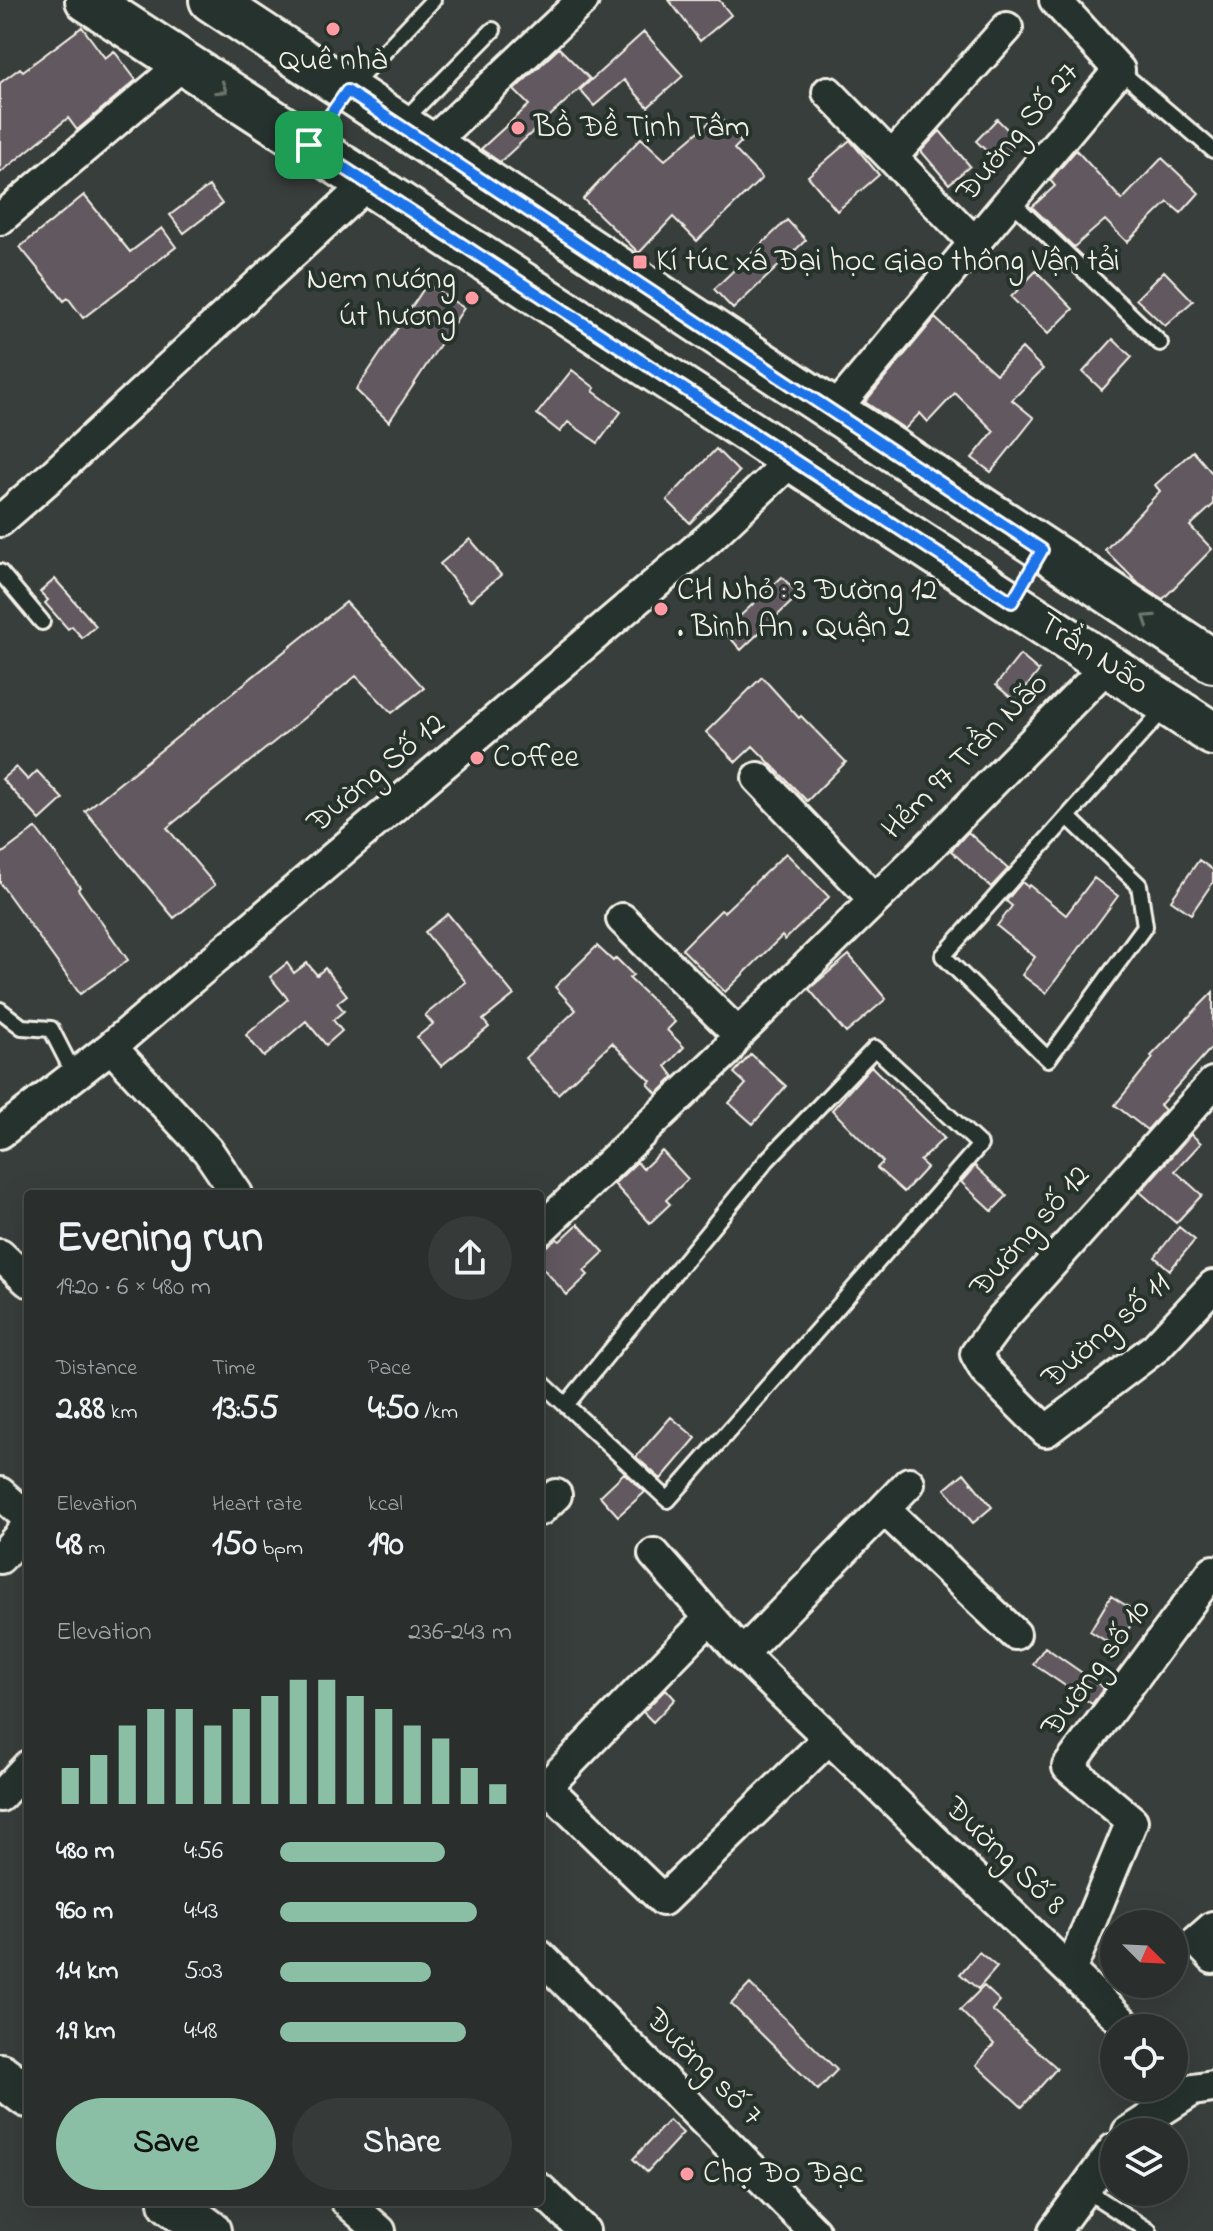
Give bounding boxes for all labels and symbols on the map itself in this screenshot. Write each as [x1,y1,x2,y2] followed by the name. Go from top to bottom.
[324,20,342,38] marker: Quê nhà
[279,38,387,85] place label: Quê nhà
[945,52,1092,214] street label: Đường Số 27
[213,80,228,95] one-way arrow
[533,105,750,152] place label: Bồ Đề Tịnh Tâm
[275,111,343,179] pin
[509,119,527,137] marker: Bồ Đề Tịnh Tâm
[656,239,1120,286] place label: Kí túc xá Đại học Giao thông Vận tải
[631,253,649,271] marker: Kí túc xá Đại học Giao thông Vận tải
[306,257,456,341] place label: Nem nướng út hương
[463,289,481,307] marker: Nem nướng út hương
[677,568,937,652] place label: CH Nhỏ : 3 Đường 12 . Bình An . Quận 2
[652,600,670,618] marker: CH Nhỏ : 3 Đường 12 . Bình An . Quận 2
[1028,602,1158,708] street label: Trần Não
[1142,614,1156,629] one-way arrow
[871,662,1061,852] street label: Hẻm 97 Trần Não
[297,702,456,847] street label: Đường Số 12
[493,735,580,782] place label: Coffee
[468,749,486,767] marker: Coffee
[959,1155,1102,1310] street label: Đường số 12
[1031,1263,1182,1402] street label: Đường số 11
[1030,1590,1163,1749] street label: Đường số 10
[932,1786,1076,1927] street label: Đường Số 8
[1100,1910,1188,1998] north arrow
[632,1997,773,2138] street label: Đường số 7
[703,2151,864,2198] place label: Chợ Đo Đạc
[678,2165,696,2183] marker: Chợ Đo Đạc

